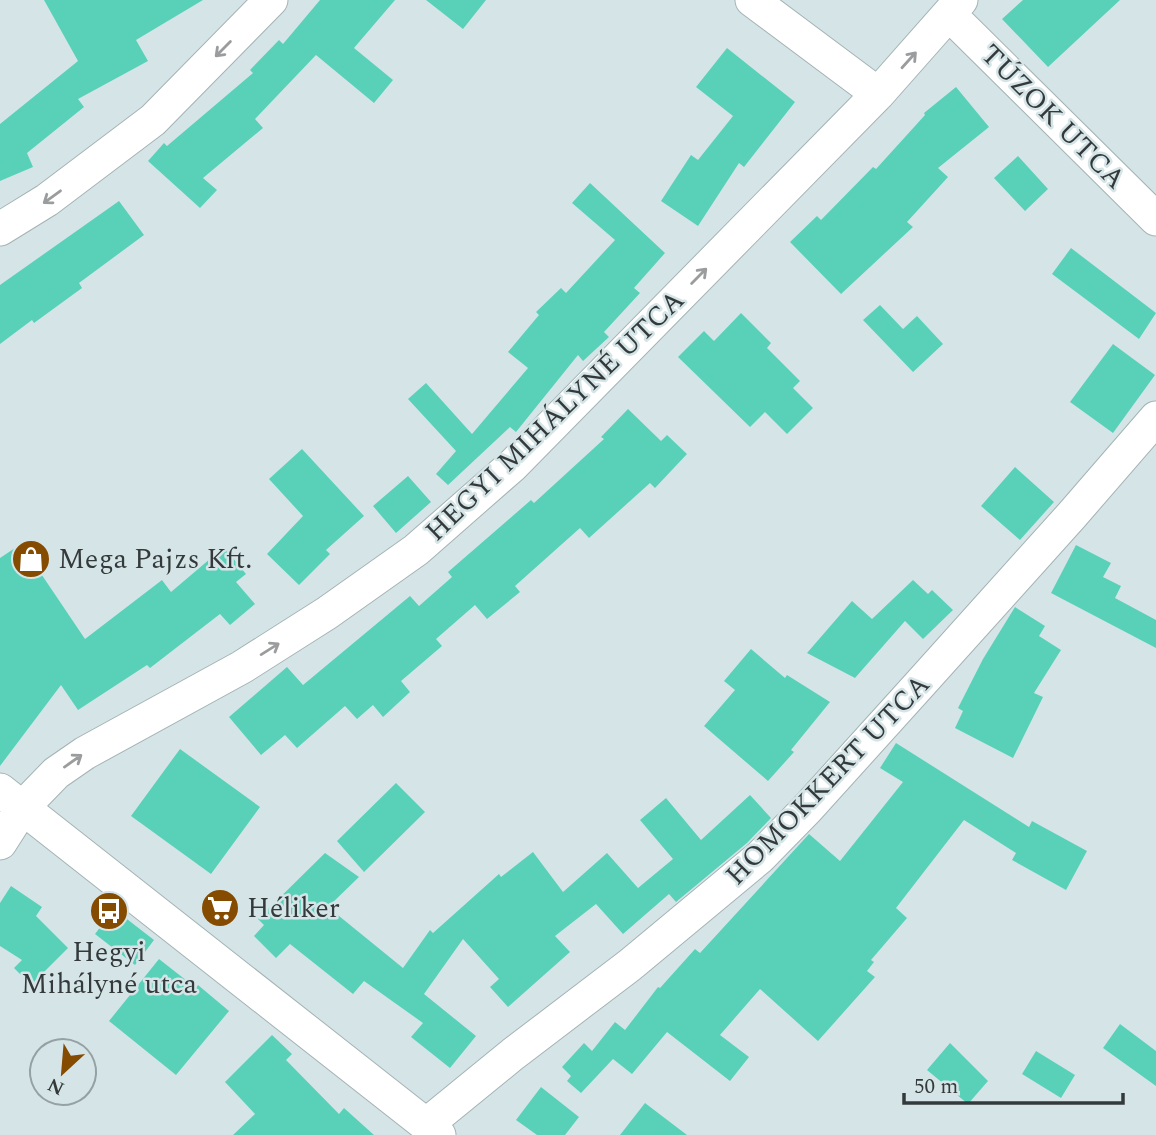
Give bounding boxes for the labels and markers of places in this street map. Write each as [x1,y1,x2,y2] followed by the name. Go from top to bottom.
[10,538,52,580] shop icon: Mega Pajzs Kft.
[58,538,252,581] place label: Mega Pajzs Kft.
[199,887,241,929] supermarket icon: Héliker
[247,887,340,930] place label: Héliker
[88,890,130,932] bus stop icon: Hegyi Mihályné utca
[21,931,198,1006] place label: Hegyi Mihályné utca

